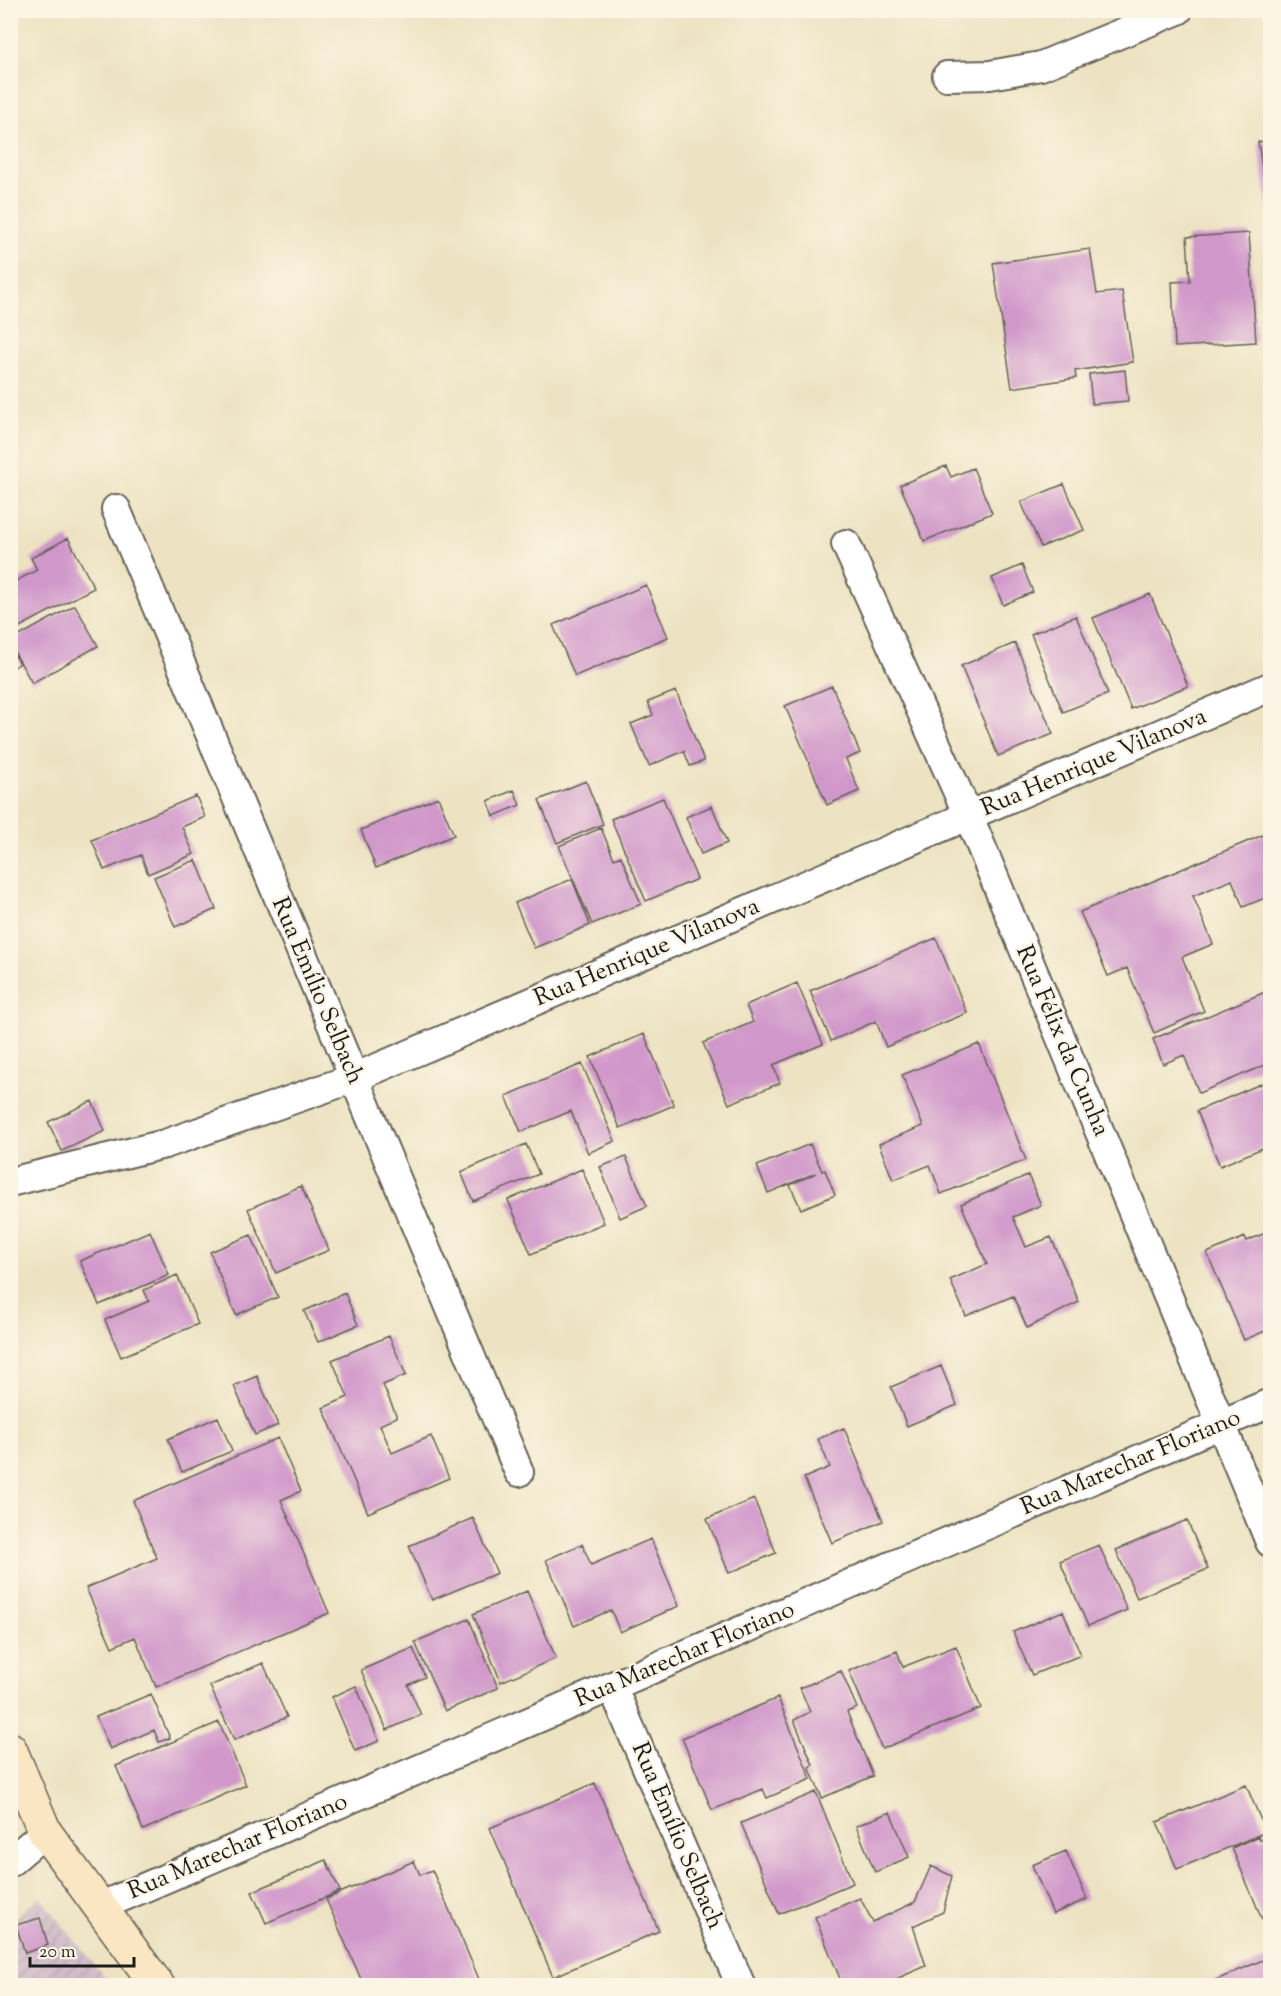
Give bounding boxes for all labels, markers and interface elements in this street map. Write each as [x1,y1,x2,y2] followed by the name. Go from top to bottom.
[976,700,1212,826] street label: Rua Henrique Vilanova
[529,890,765,1016] street label: Rua Henrique Vilanova
[262,892,372,1090] street label: Rua Emílio Selbach
[1006,940,1118,1142] street label: Rua Félix da Cunha
[1016,1401,1246,1525] street label: Rua Marechar Floriano
[570,1593,800,1717] street label: Rua Marechar Floriano
[622,1737,732,1935] street label: Rua Emílio Selbach
[123,1785,353,1909] street label: Rua Marechar Floriano
[30,1930,134,1968] scale bar
[39,1940,76,1966] text: 20 m

